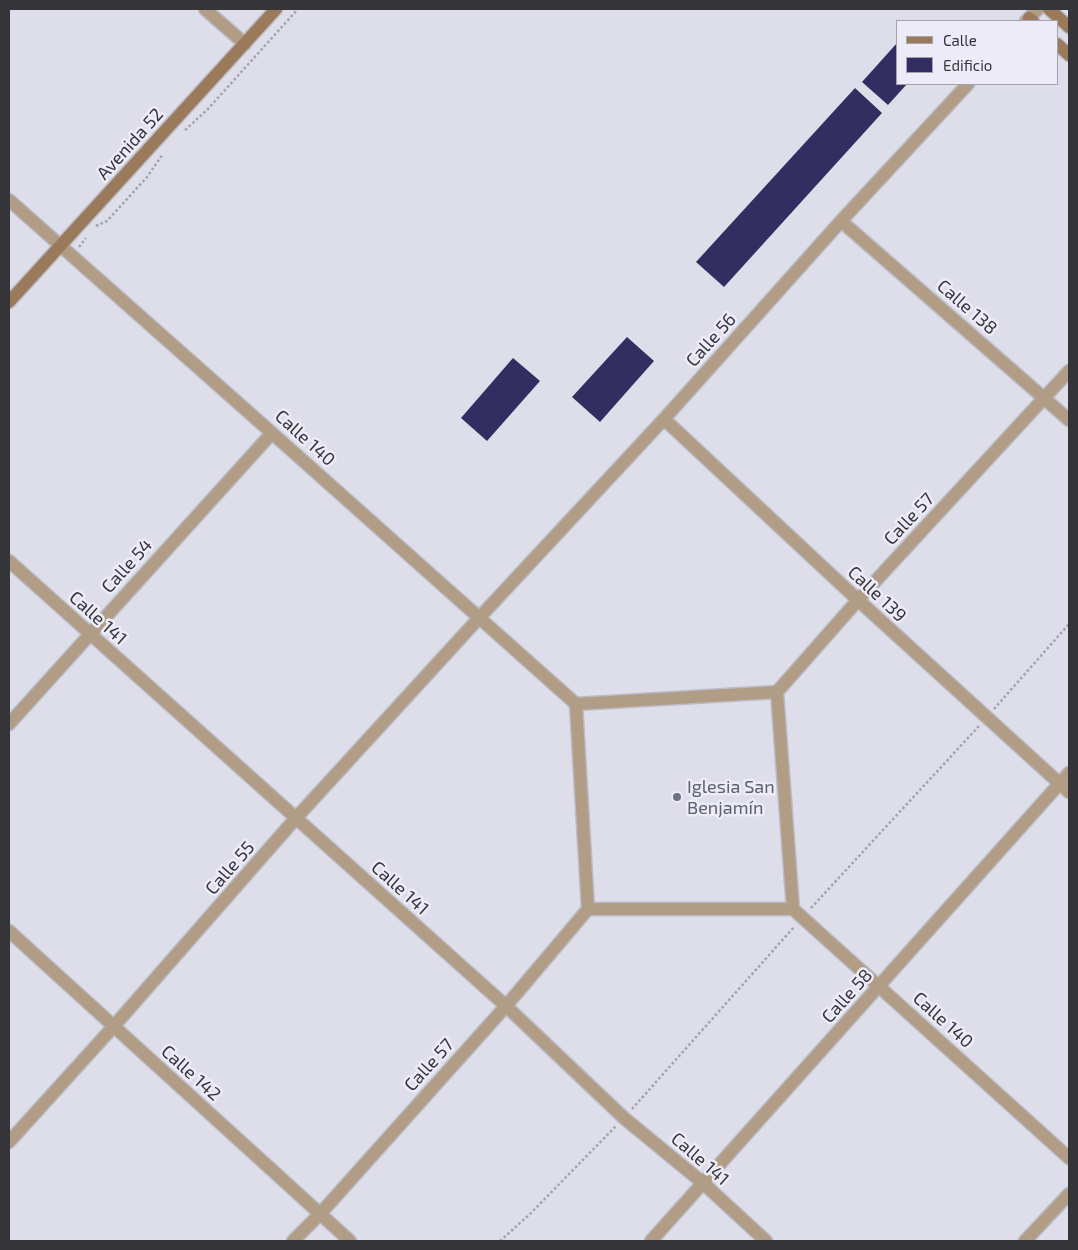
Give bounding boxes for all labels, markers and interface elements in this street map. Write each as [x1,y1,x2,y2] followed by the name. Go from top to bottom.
[896,20,1058,85] legend
[943,31,977,49] text: Calle
[943,56,992,74] text: Edificio
[92,104,168,184] street label: Avenida 52
[933,275,1001,339] street label: Calle 138
[681,309,741,371] street label: Calle 56
[270,405,340,471] street label: Calle 140
[879,488,939,550] street label: Calle 57
[97,535,157,597] street label: Calle 54
[843,562,911,626] street label: Calle 139
[65,587,131,649] street label: Calle 141
[687,776,775,819] place label: Iglesia San Benjamín
[671,791,683,803] marker: Iglesia San Benjamín
[201,837,259,899] street label: Calle 55
[367,857,433,919] street label: Calle 141
[817,965,877,1027] street label: Calle 58
[908,987,978,1053] street label: Calle 140
[400,1034,458,1096] street label: Calle 57
[157,1041,225,1105] street label: Calle 142
[667,1128,733,1190] street label: Calle 141

